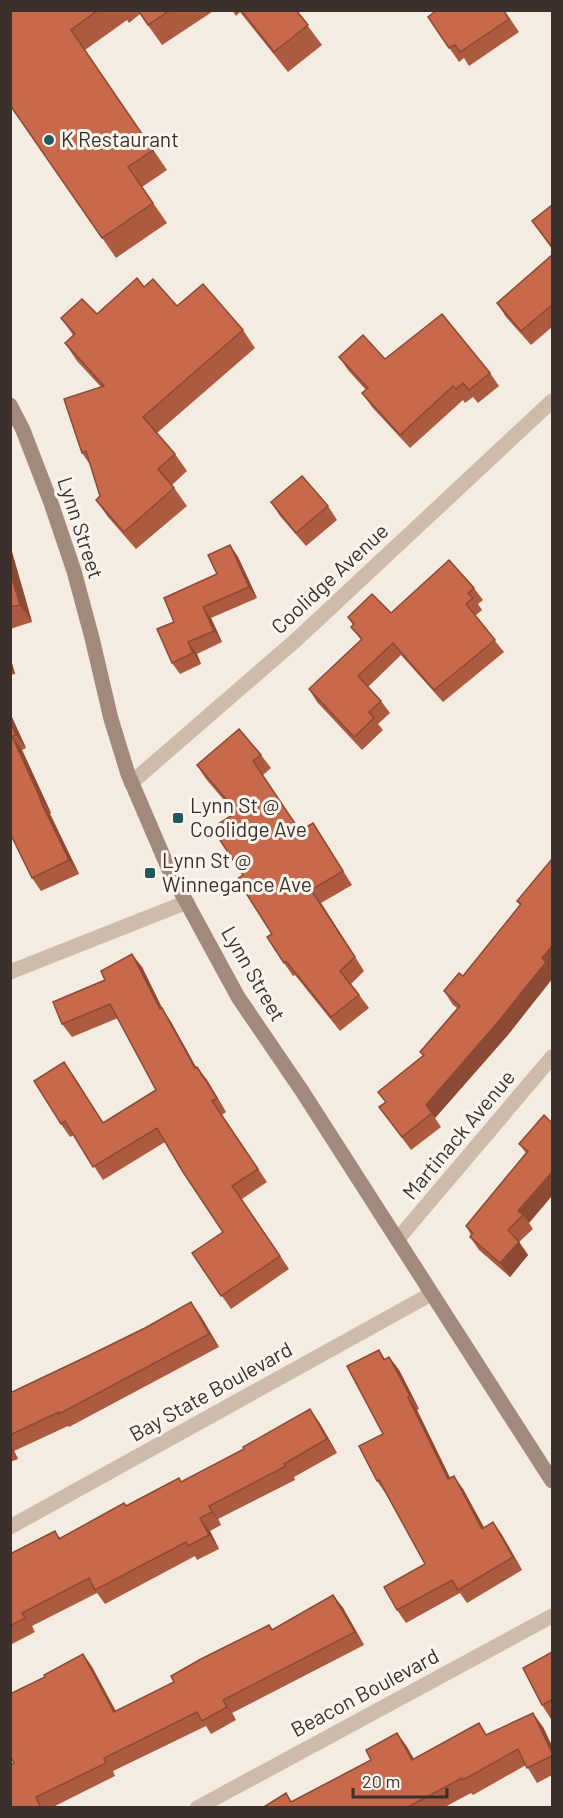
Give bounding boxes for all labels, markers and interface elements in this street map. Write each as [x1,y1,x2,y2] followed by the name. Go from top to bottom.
[61,126,179,151] place label: K Restaurant
[42,133,56,147] marker: K Restaurant
[53,473,110,582] street label: Lynn Street
[265,517,393,638] street label: Coolidge Avenue
[190,792,307,841] place label: Lynn St @ Coolidge Ave
[171,811,185,825] marker: Lynn St @ Coolidge Ave
[162,847,312,896] place label: Lynn St @ Winnegance Ave
[143,866,157,880] marker: Lynn St @ Winnegance Ave
[217,921,292,1025] street label: Lynn Street
[396,1064,519,1204] street label: Martinack Avenue
[125,1336,296,1446] street label: Bay State Boulevard
[286,1642,443,1741] street label: Beacon Boulevard
[353,1761,448,1799] scale bar
[362,1770,400,1792] text: 20 m

